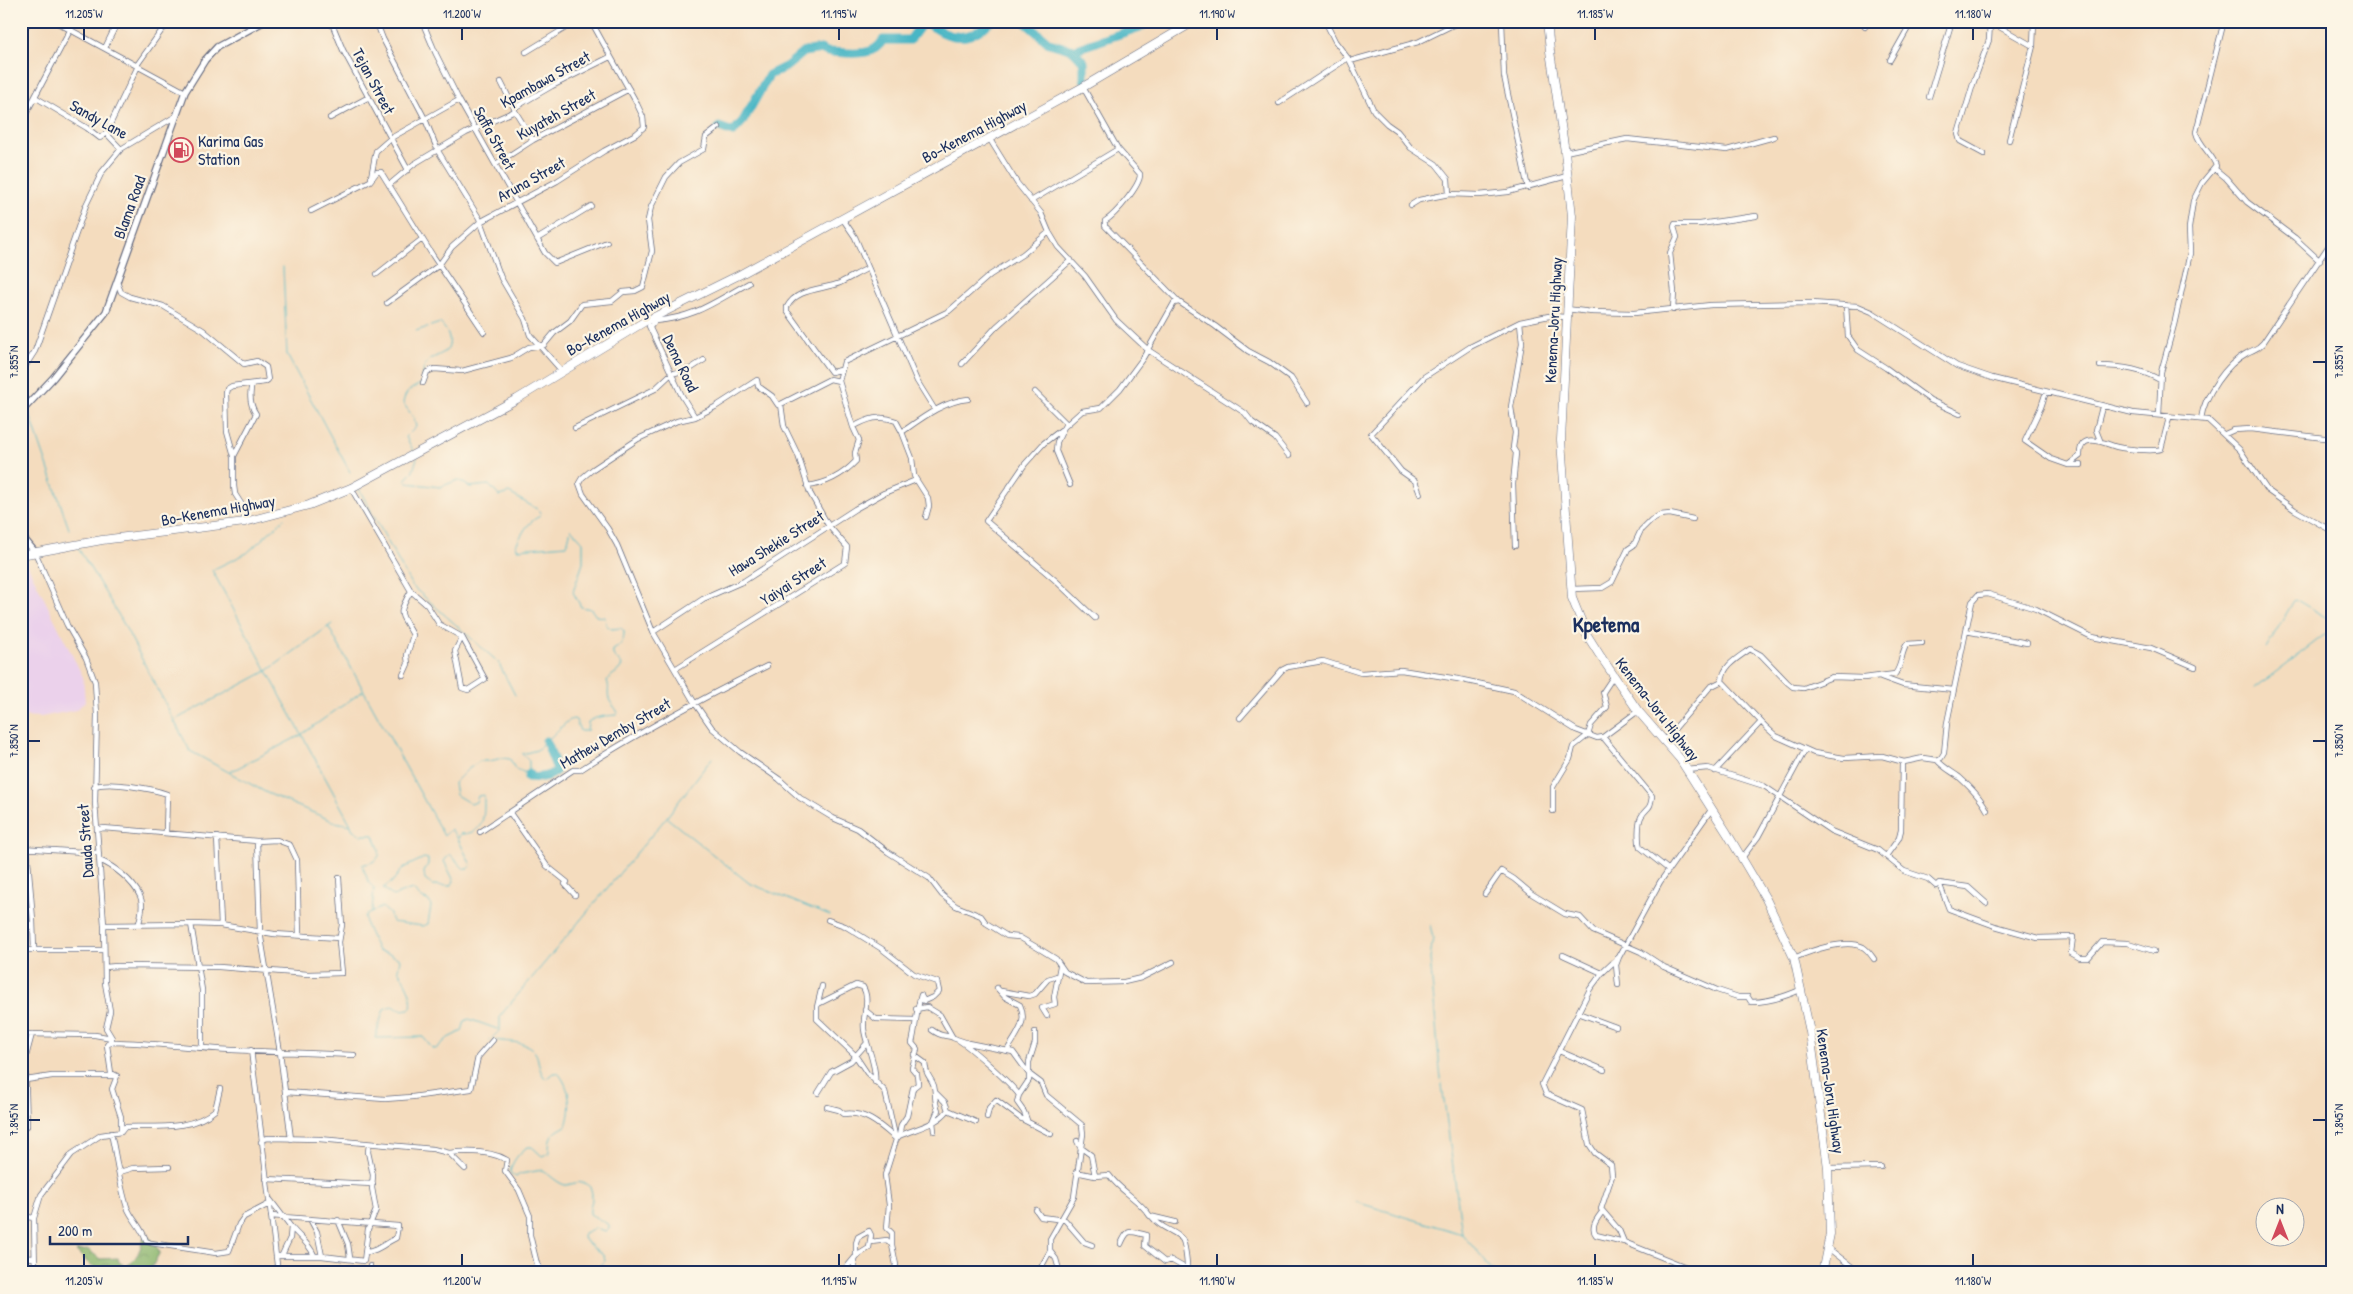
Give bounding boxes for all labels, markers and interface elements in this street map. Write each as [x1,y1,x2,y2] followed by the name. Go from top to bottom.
[65,5,103,22] text: 11.205°W
[443,5,482,22] text: 11.200°W
[821,5,857,22] text: 11.195°W
[1199,5,1235,22] text: 11.190°W
[1577,5,1614,22] text: 11.185°W
[1955,5,1992,22] text: 11.180°W
[347,44,401,118] street label: Tejan Street
[496,45,594,113] street label: Kpambawa Street
[512,83,600,145] street label: Kuyateh Street
[66,94,133,144] street label: Sandy Lane
[918,94,1030,168] street label: Bo-Kenema Highway
[469,102,522,174] street label: Saffa Street
[198,130,263,170] place label: Karima Gas Station
[168,137,194,163] fuel station icon: Karima Gas Station
[493,151,569,207] street label: Aruna Street
[107,172,151,242] street label: Blama Road
[1539,256,1567,383] street label: Kenema-Joru Highway
[562,285,674,361] street label: Bo-Kenema Highway
[658,331,704,395] street label: Dema Road
[5,345,22,379] text: 7.855°N
[2330,345,2347,379] text: 7.855°N
[159,489,277,531] street label: Bo-Kenema Highway
[724,505,828,581] street label: Hawa Shekie Street
[756,551,831,611] street label: Yaiyai Street
[1573,610,1640,640] district label: Kpetema
[1611,653,1706,766] street label: Kenema-Joru Highway
[556,692,675,774] street label: Mathew Demby Street
[5,724,22,758] text: 7.850°N
[2330,724,2347,758] text: 7.850°N
[71,803,99,879] street label: Dauda Street
[1811,1027,1851,1155] street label: Kenema-Joru Highway
[5,1104,22,1136] text: 7.845°N
[2330,1104,2347,1136] text: 7.845°N
[2256,1196,2306,1246] north arrow
[2276,1199,2284,1218] text: N
[50,1214,188,1246] scale bar
[58,1220,92,1241] text: 200 m
[65,1272,103,1289] text: 11.205°W
[443,1272,482,1289] text: 11.200°W
[821,1272,857,1289] text: 11.195°W
[1199,1272,1235,1289] text: 11.190°W
[1577,1272,1614,1289] text: 11.185°W
[1955,1272,1992,1289] text: 11.180°W

